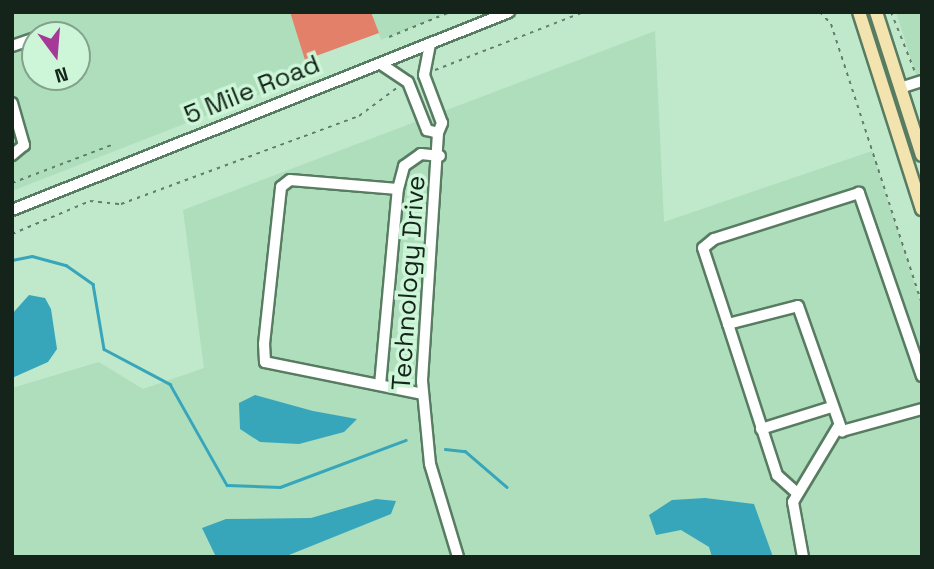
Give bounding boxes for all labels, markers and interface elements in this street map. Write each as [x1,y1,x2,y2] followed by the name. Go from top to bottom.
[21,21,91,91] north arrow
[180,49,324,131] street label: 5 Mile Road
[52,61,71,89] text: N
[386,174,432,392] street label: Technology Drive

